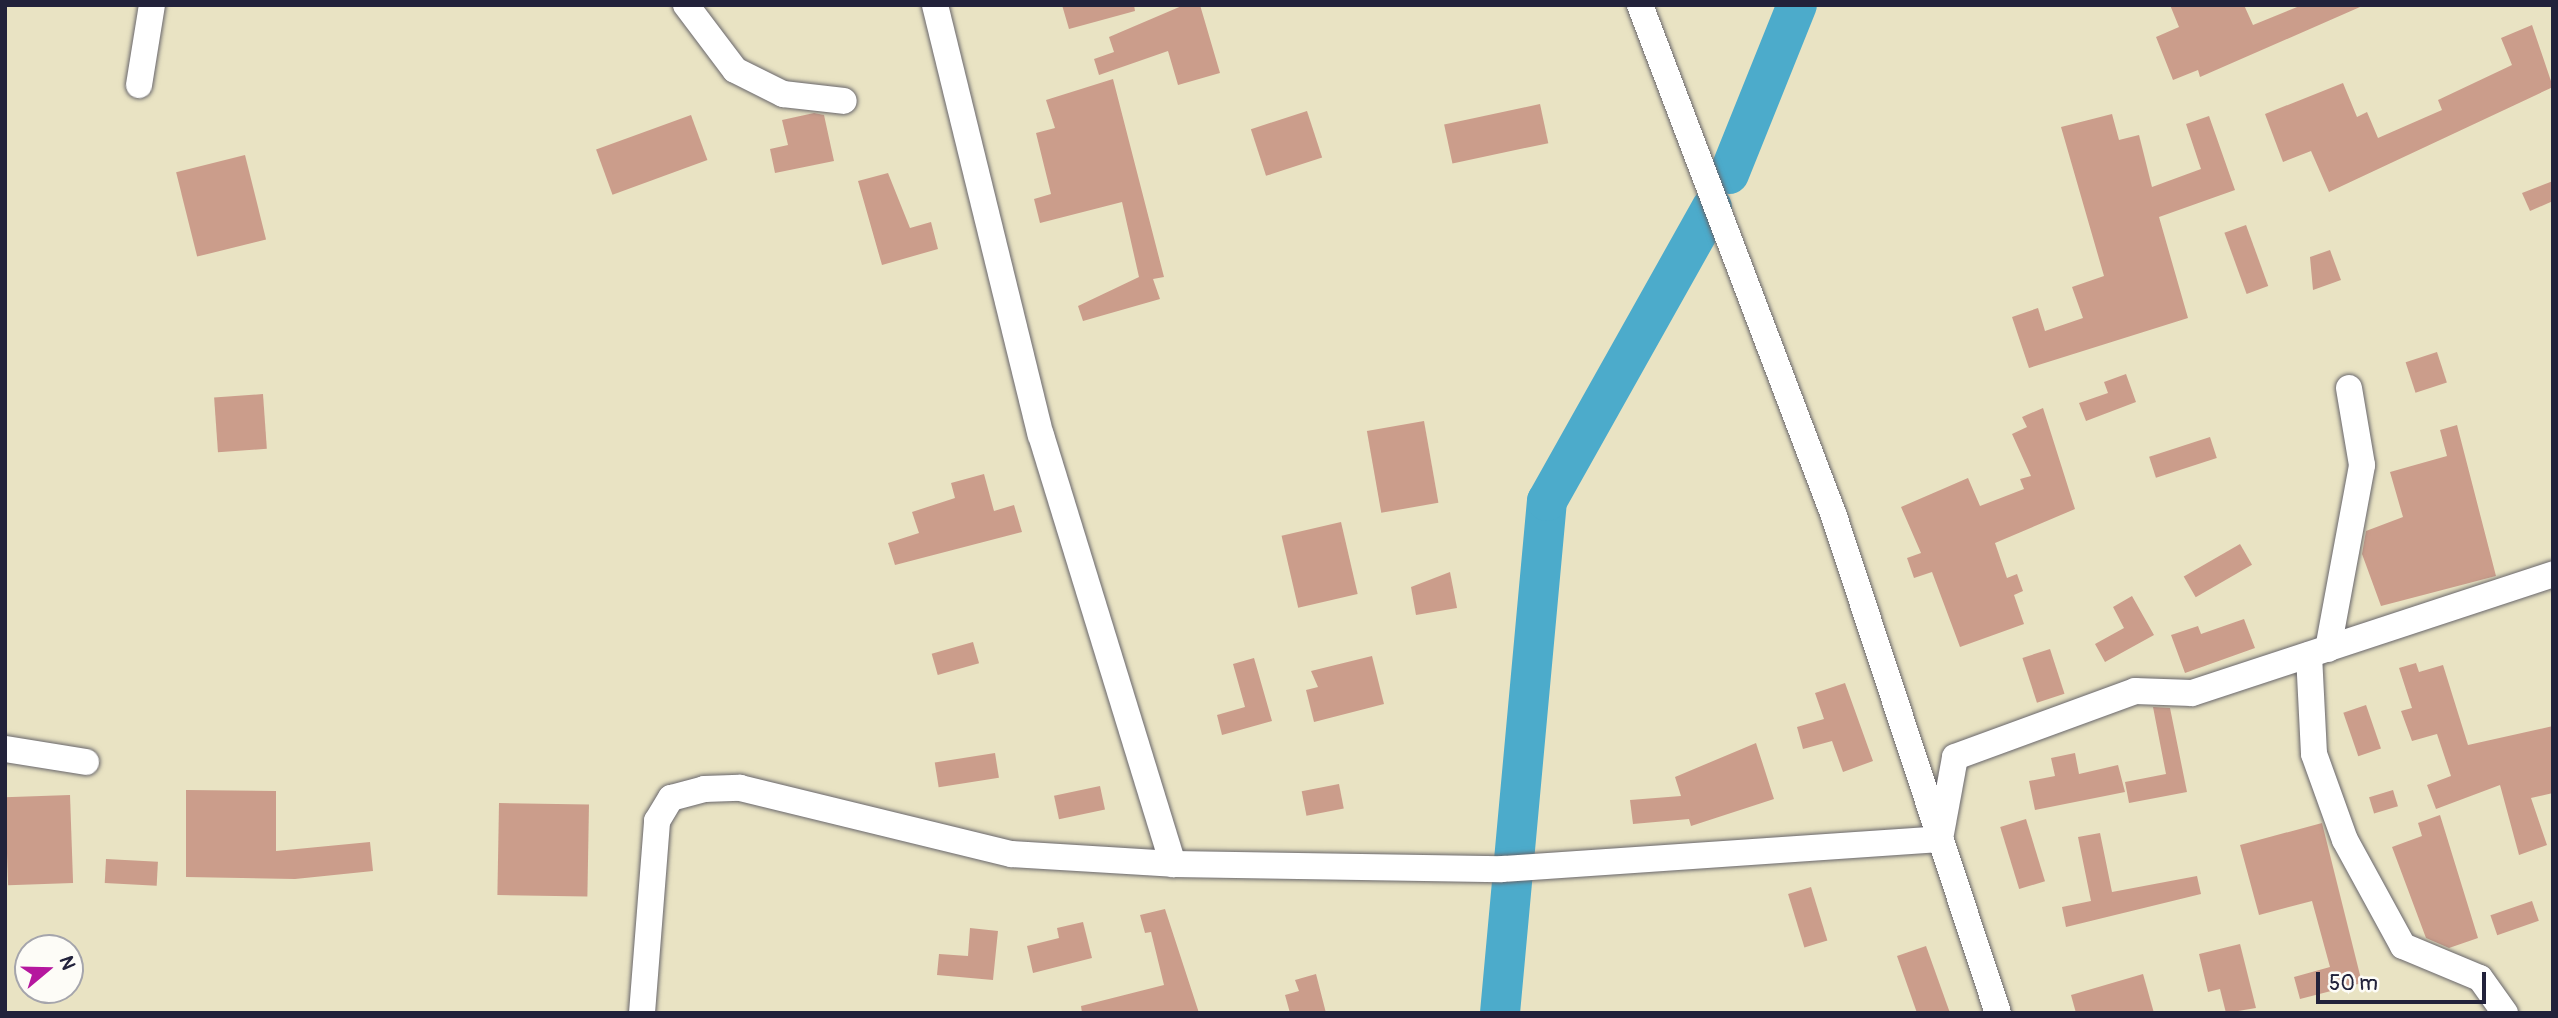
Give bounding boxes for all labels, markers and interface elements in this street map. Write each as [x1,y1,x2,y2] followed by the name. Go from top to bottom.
[14,934,84,1004] north arrow
[54,953,80,973] text: N
[2320,958,2490,1002] scale bar
[2329,970,2378,997] text: 50 m

